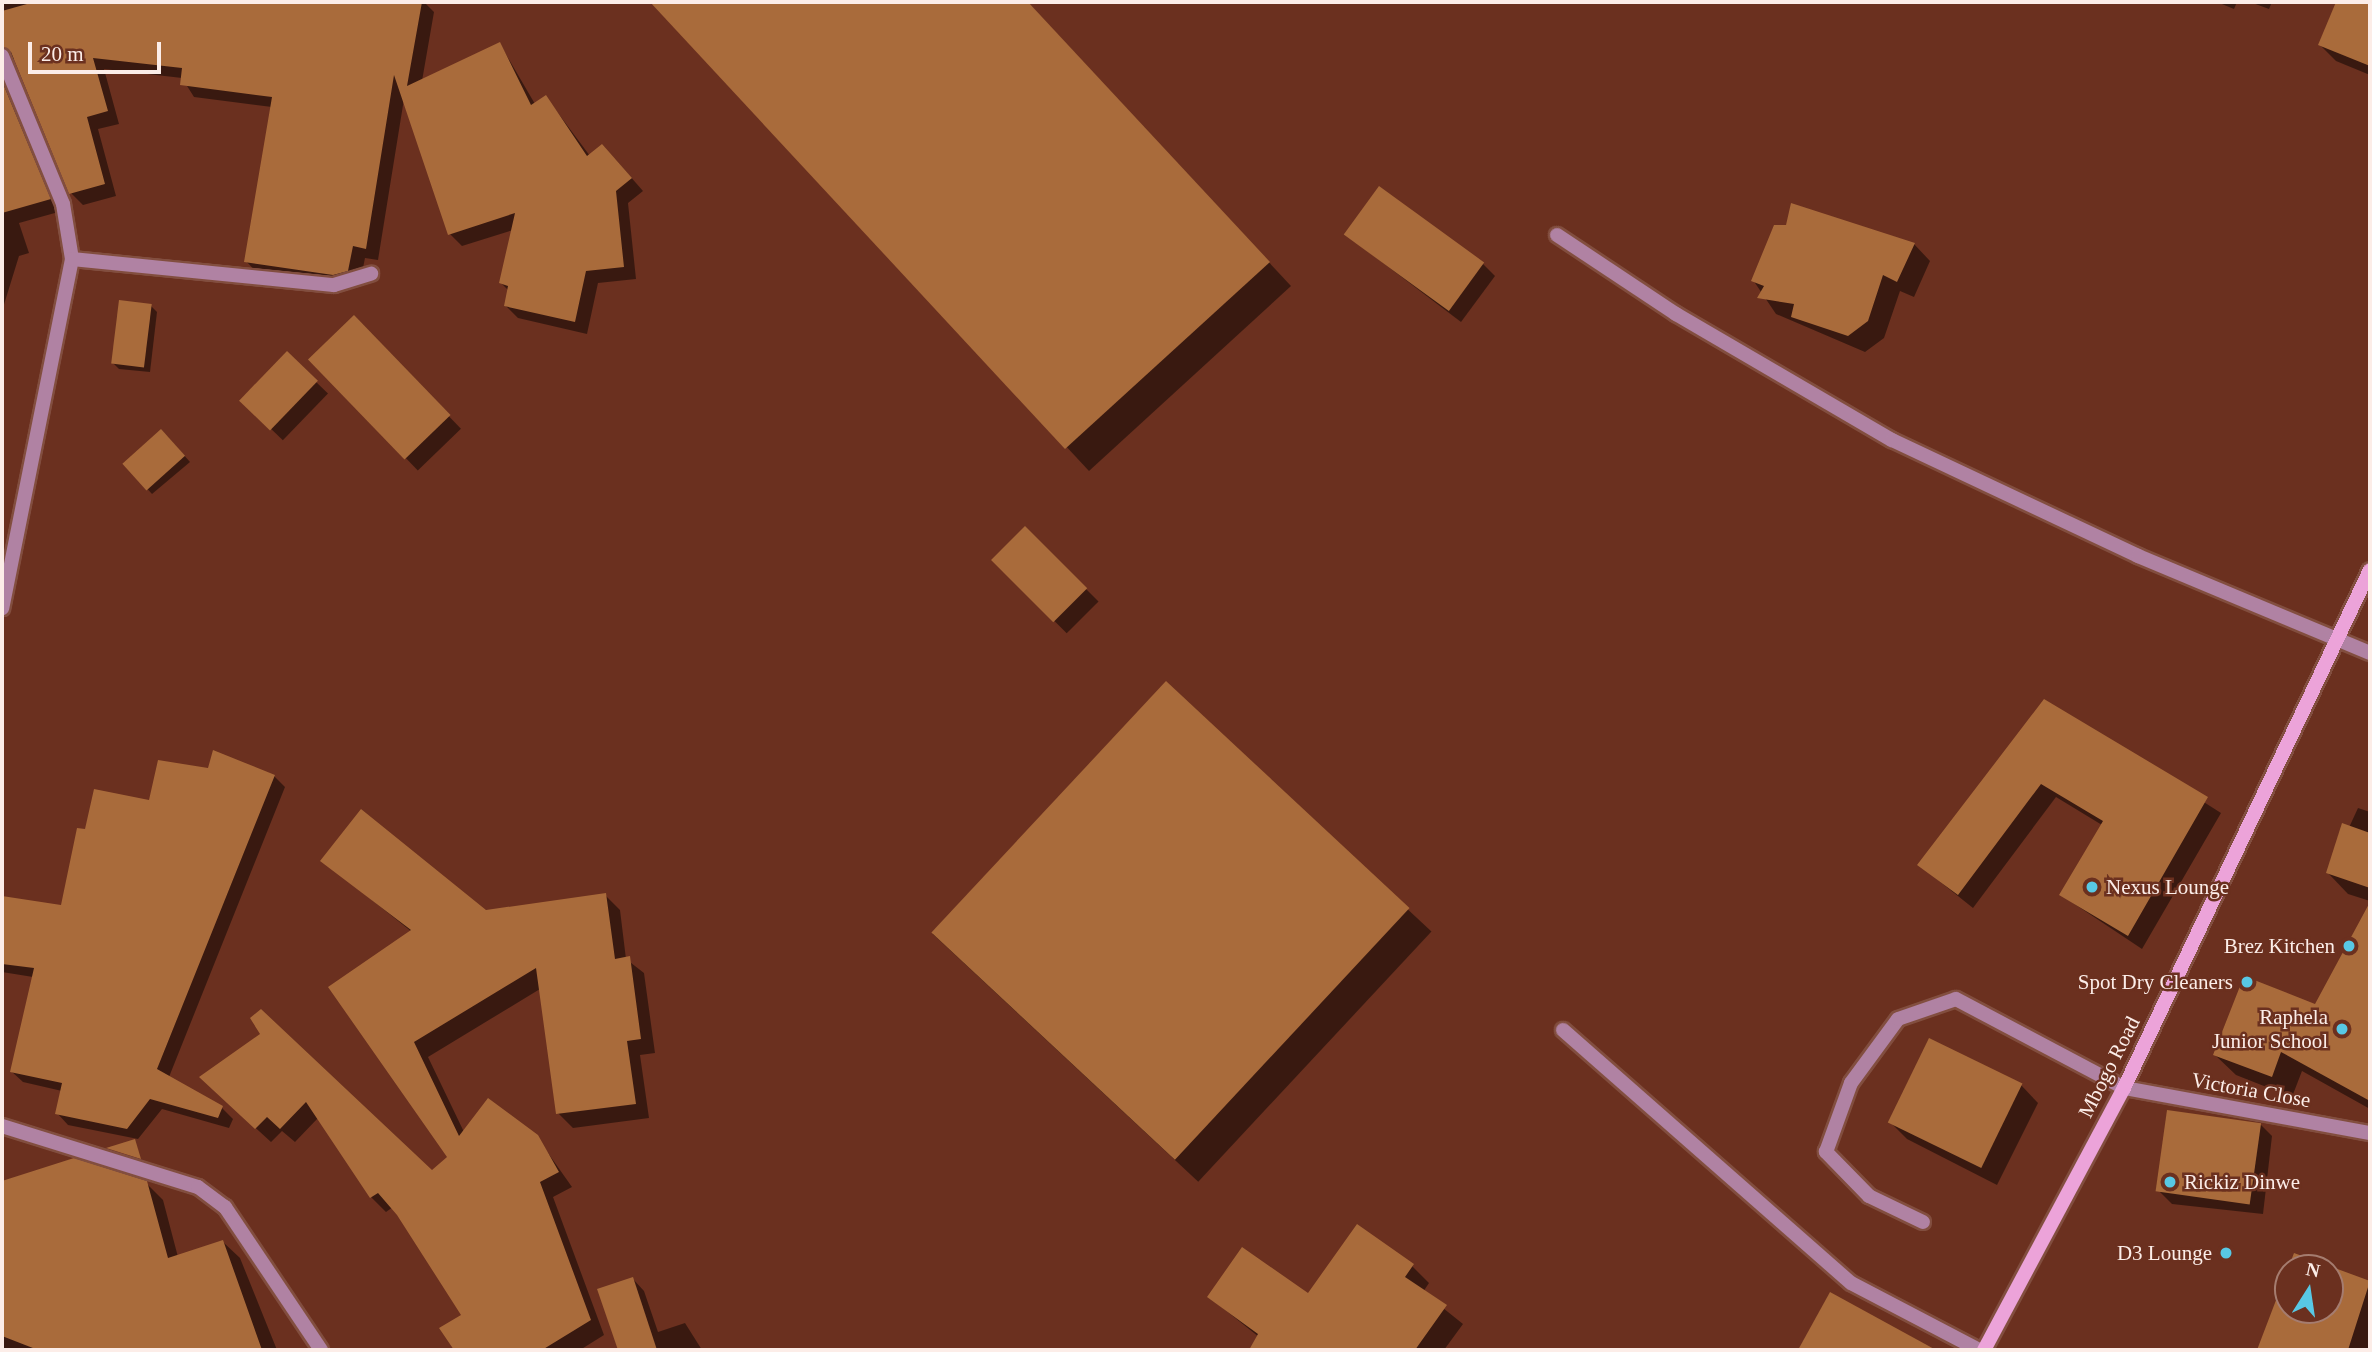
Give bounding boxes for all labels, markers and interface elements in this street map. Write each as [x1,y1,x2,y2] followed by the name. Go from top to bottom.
[32,28,164,72] scale bar
[41,42,84,66] text: 20 m
[2106,874,2229,900] place label: Nexus Lounge
[2084,879,2100,895] marker: Nexus Lounge
[2224,933,2335,959] place label: Brez Kitchen
[2341,938,2357,954] marker: Brez Kitchen
[2078,969,2233,995] place label: Spot Dry Cleaners
[2239,974,2255,990] marker: Spot Dry Cleaners
[2212,1004,2328,1054] place label: Raphela Junior School
[2073,1012,2145,1122] street label: Mbogo Road
[2334,1021,2350,1037] marker: Raphela Junior School
[2189,1067,2313,1113] street label: Victoria Close
[2184,1169,2300,1195] place label: Rickiz Dinwe
[2162,1174,2178,1190] marker: Rickiz Dinwe
[2117,1240,2212,1266] place label: D3 Lounge
[2218,1245,2234,1261] marker: D3 Lounge
[2274,1254,2344,1324] north arrow
[2304,1258,2322,1282] text: N

